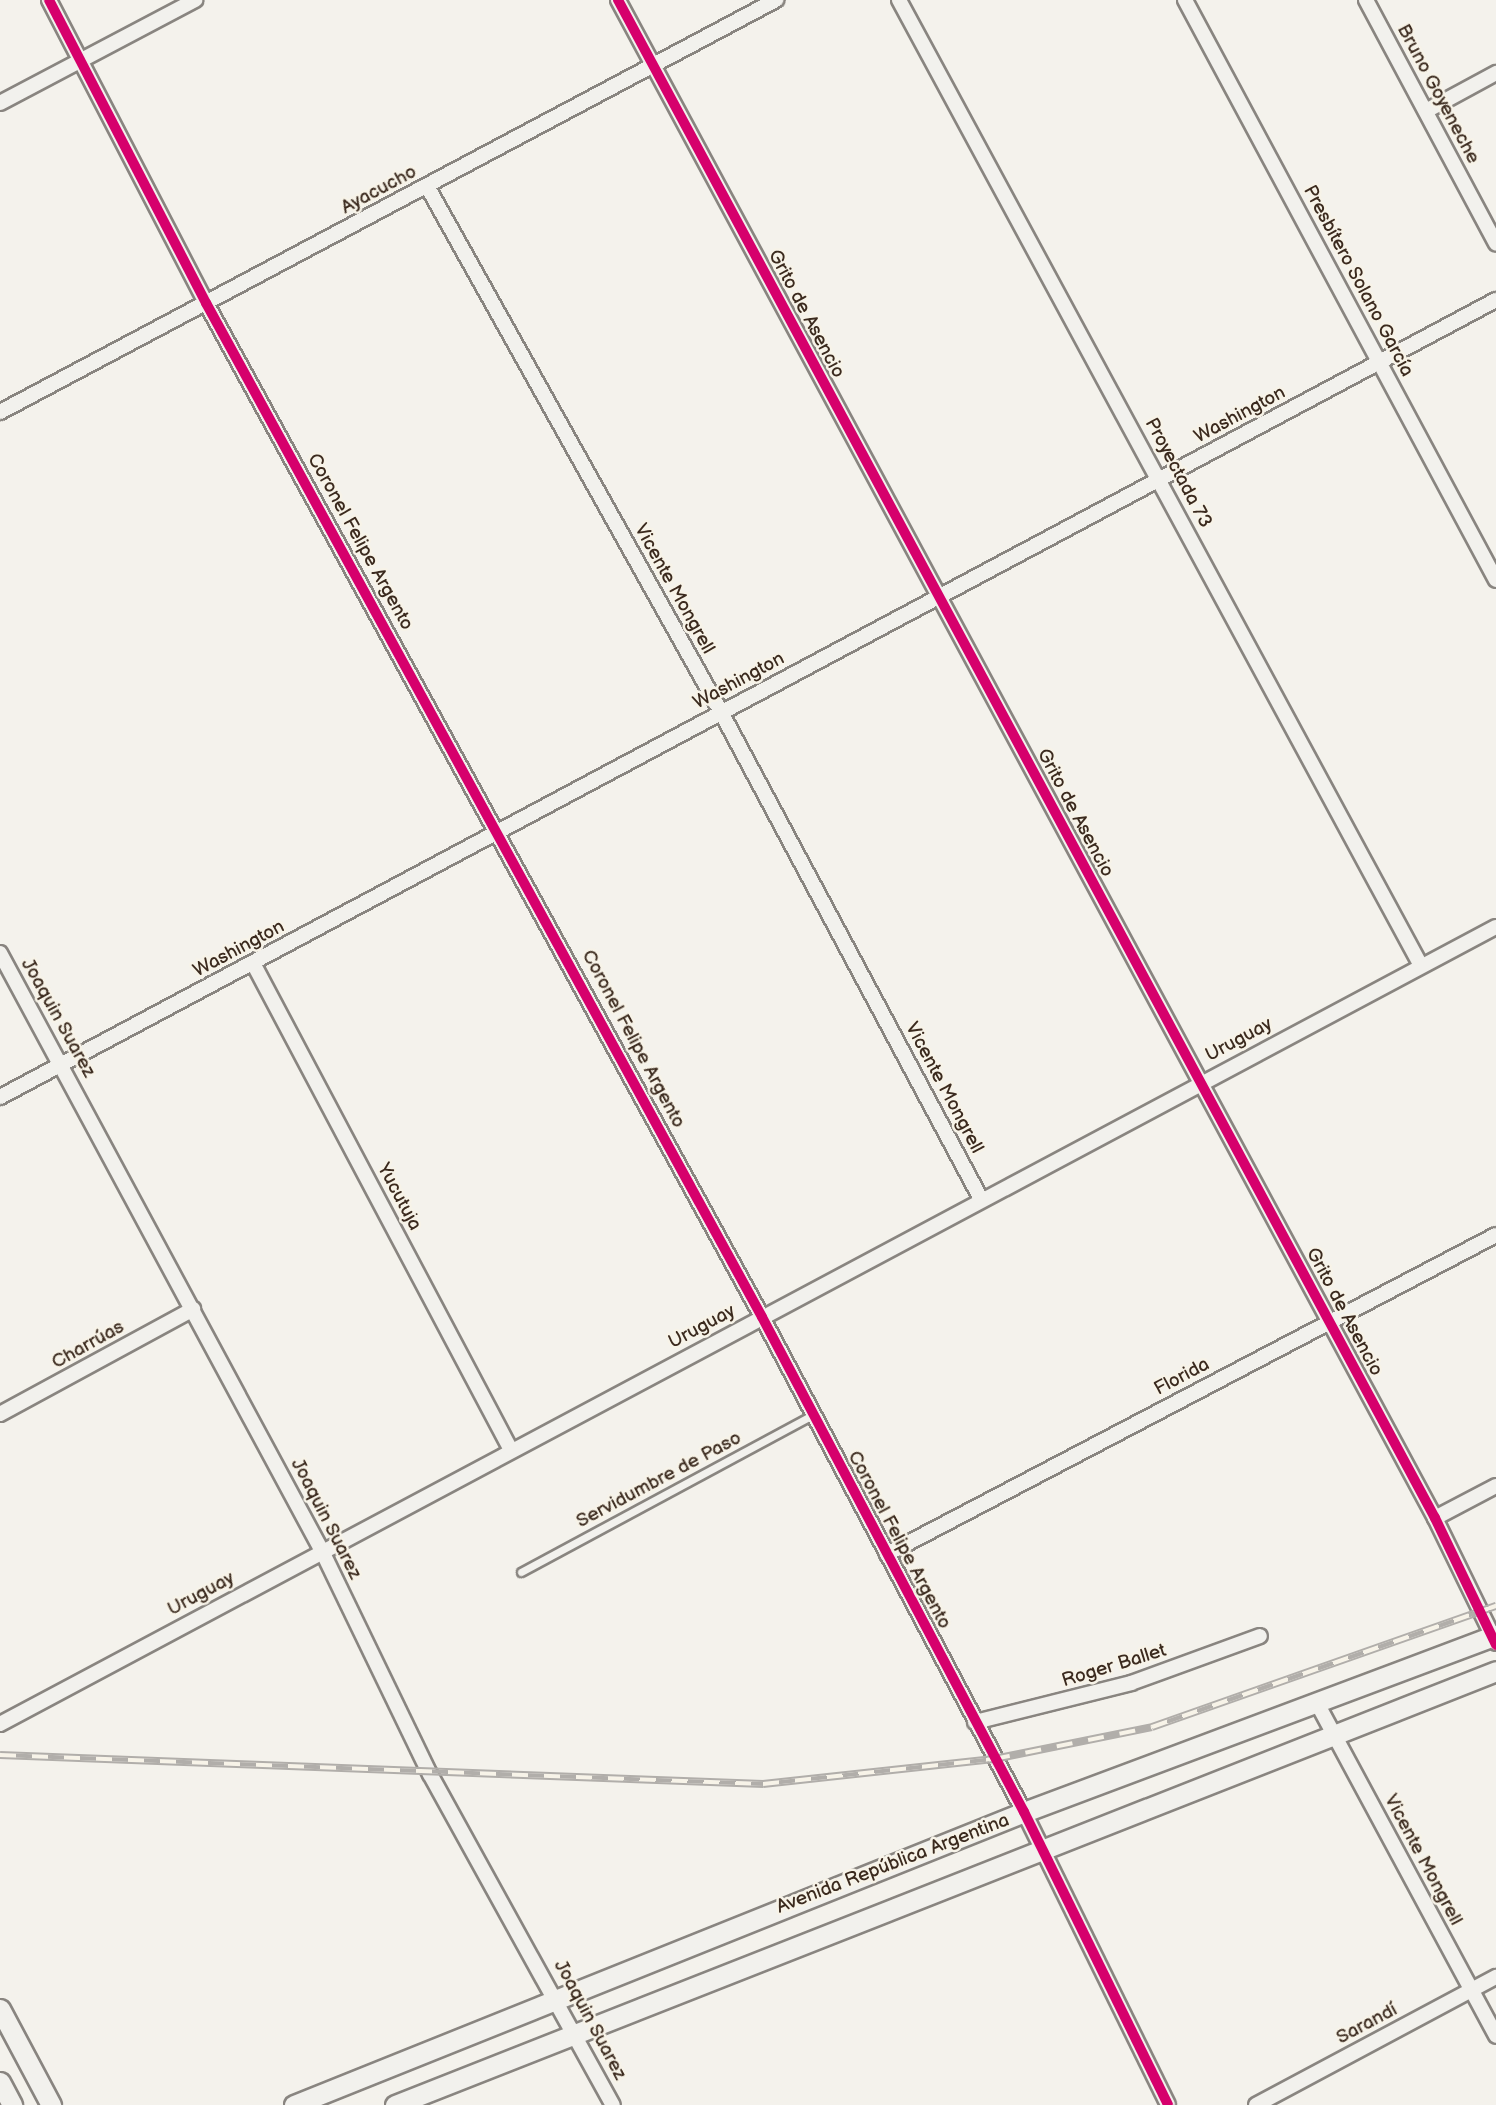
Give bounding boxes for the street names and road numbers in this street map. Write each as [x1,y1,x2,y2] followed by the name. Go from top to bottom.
[1392,20,1484,168] street label: Bruno Goyeneche
[337,161,421,219] street label: Ayacucho
[1298,181,1418,381] street label: Presbítero Solano García
[763,246,849,382] street label: Grito de Asencio
[1191,382,1289,448] street label: Washington
[1139,414,1217,532] street label: Proyectada 73
[302,450,418,634] street label: Coronel Felipe Argento
[629,520,719,658] street label: Vicente Mongrell
[690,648,788,714] street label: Washington
[1032,745,1118,881] street label: Grito de Asencio
[190,916,288,982] street label: Washington
[576,946,690,1132] street label: Coronel Felipe Argento
[16,954,100,1082] street label: Joaquin Suarez
[1202,1013,1276,1067] street label: Uruguay
[900,1019,988,1157] street label: Vicente Mongrell
[372,1159,426,1235] street label: Yucutuja
[1301,1244,1387,1380] street label: Grito de Asencio
[665,1300,739,1354] street label: Uruguay
[48,1316,128,1374] street label: Charrúas
[1151,1353,1213,1401] street label: Florida
[573,1427,745,1533] street label: Servidumbre de Paso
[842,1447,956,1633] street label: Coronel Felipe Argento
[286,1455,366,1583] street label: Joaquin Suarez
[164,1567,238,1621] street label: Uruguay
[1059,1639,1169,1693] street label: Roger Ballet
[1379,1791,1467,1929] street label: Vicente Mongrell
[773,1809,1013,1919] street label: Avenida República Argentina
[549,1956,631,2084] street label: Joaquin Suarez
[1333,1999,1401,2049] street label: Sarandí

